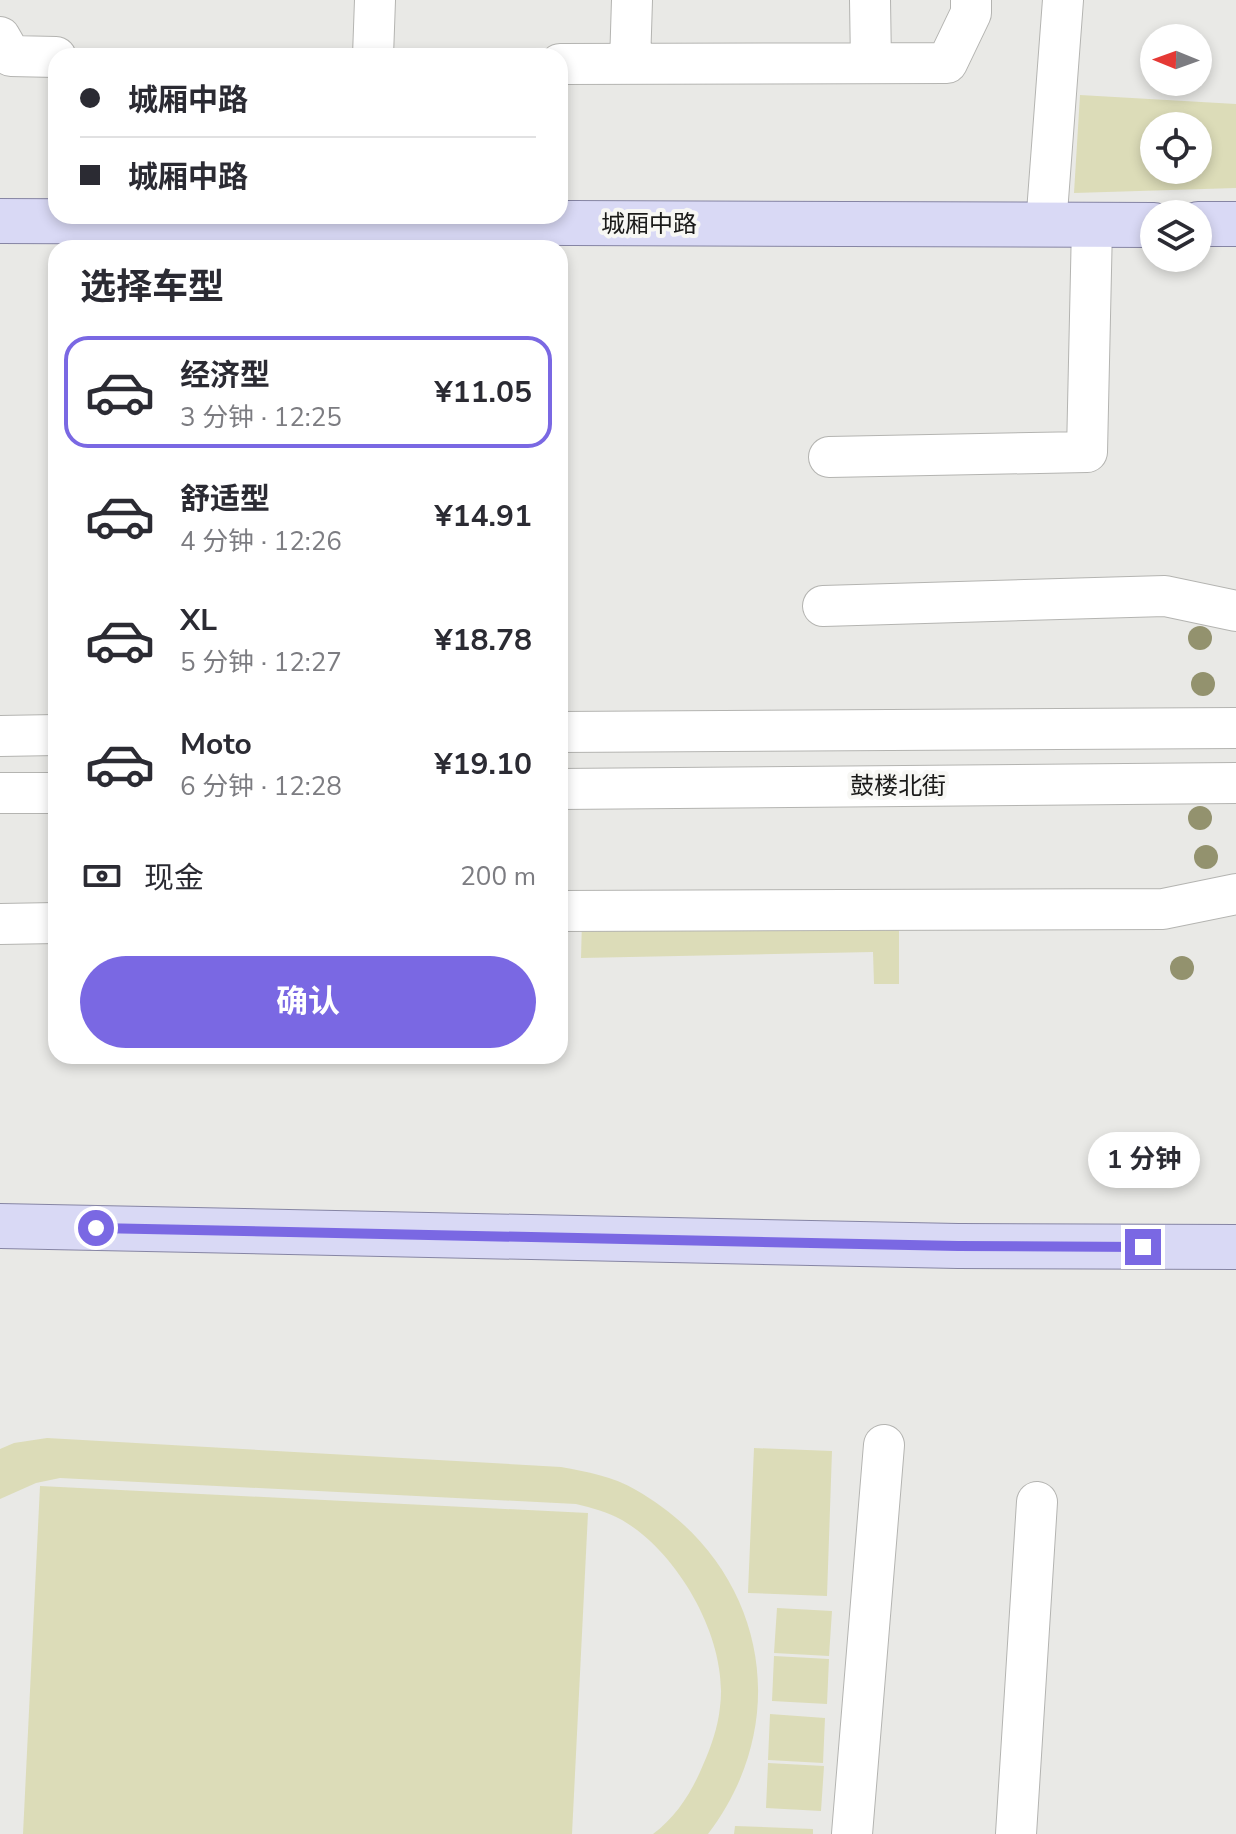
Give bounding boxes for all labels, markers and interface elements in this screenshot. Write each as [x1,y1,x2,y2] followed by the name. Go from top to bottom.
[1140,24,1212,96] north arrow
[1140,24,1212,272] map controls
[128,80,248,121] text: 城厢中路
[1140,112,1212,184] button: locate
[128,157,248,198] text: 城厢中路
[1140,200,1212,272] button: layers
[601,208,697,240] street label: 城厢中路
[80,263,224,312] text: 选择车型
[180,355,270,396] text: 经济型
[84,356,156,428] icon: car
[435,372,532,413] text: ¥11.05
[180,400,342,435] text: 3 分钟 · 12:25
[180,479,270,520] text: 舒适型
[84,480,156,552] icon: car
[435,496,532,537] text: ¥14.91
[180,524,342,559] text: 4 分钟 · 12:26
[180,600,217,641] text: XL
[84,604,156,676] icon: car
[435,620,532,661] text: ¥18.78
[180,645,342,680] text: 5 分钟 · 12:27
[180,724,252,765] text: Moto
[84,728,156,800] icon: car
[435,744,532,785] text: ¥19.10
[180,769,342,804] text: 6 分钟 · 12:28
[850,770,946,802] street label: 鼓楼北街
[80,854,124,898] icon: cash
[144,858,204,899] text: 现金
[460,859,536,894] text: 200 m
[80,956,536,1048] button: 确认
[1087,1131,1199,1187] callout: 1 分钟
[1107,1142,1181,1177] text: 1 分钟
[78,1210,114,1246] route start
[1125,1229,1161,1265] route end

